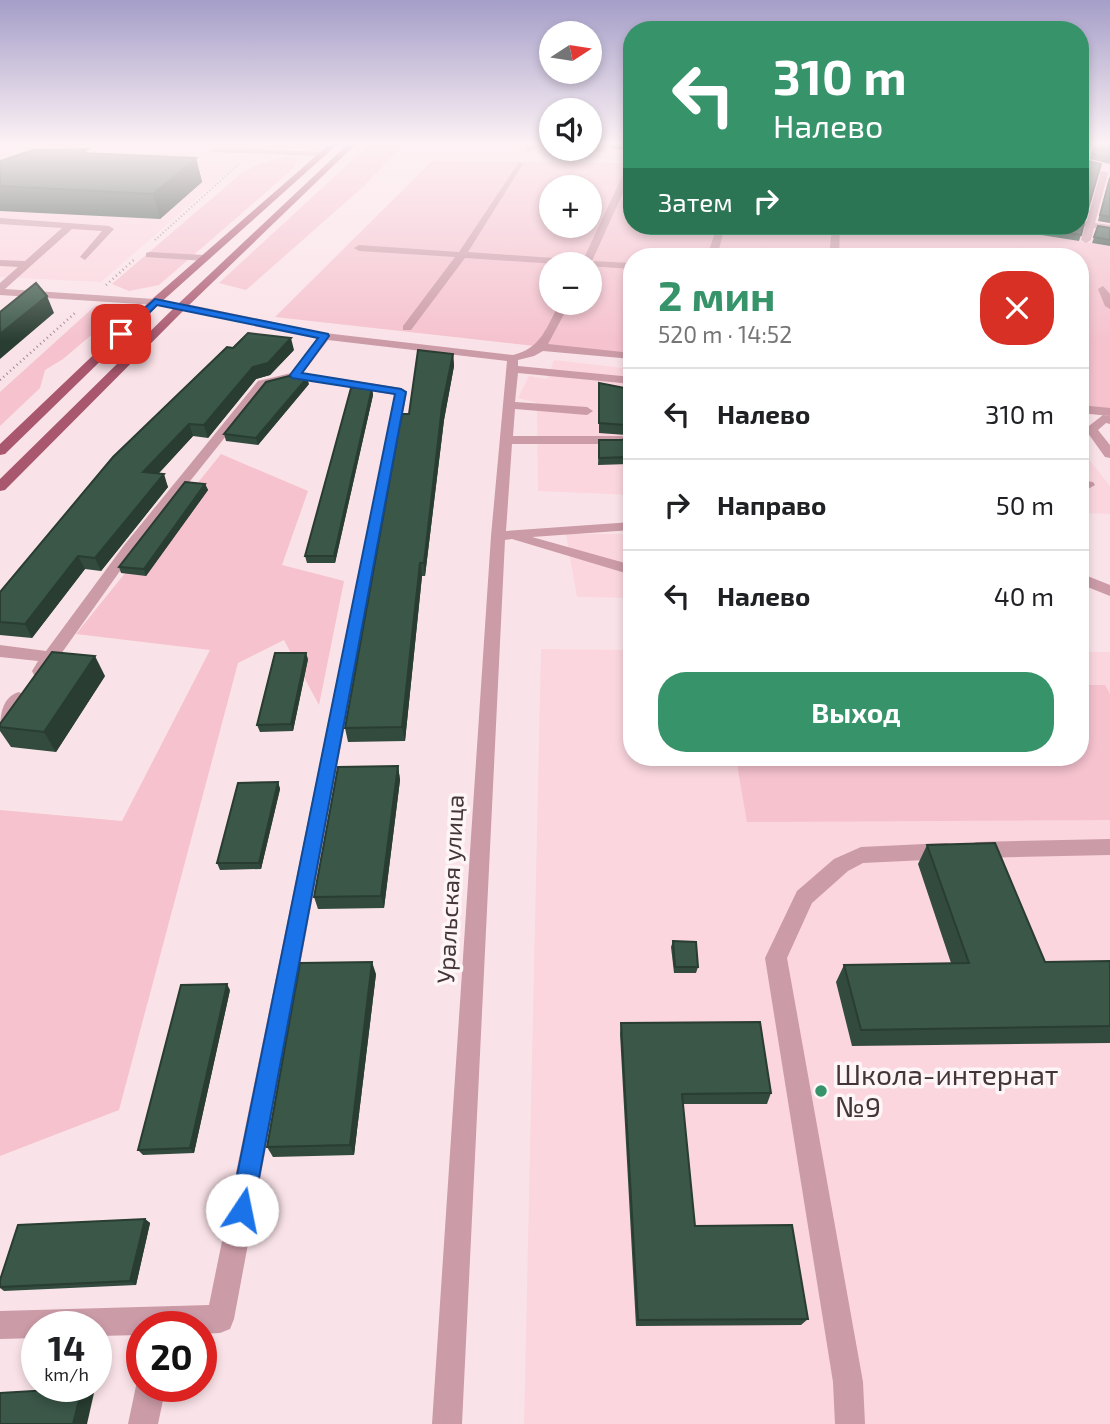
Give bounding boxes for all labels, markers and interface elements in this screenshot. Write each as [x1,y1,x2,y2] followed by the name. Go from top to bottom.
[539,21,602,84] north arrow
[539,21,602,315] map controls
[773,46,907,105] text: 310 m
[658,49,749,140] icon: left
[539,98,602,161] button: sound
[773,106,883,144] text: Налево
[539,175,602,238] button: +
[747,182,785,220] icon: right
[658,186,733,217] text: Затем
[539,252,602,315] button: −
[658,269,775,319] text: 2 мин
[980,271,1054,345] button: close
[91,304,151,364] pin
[102,315,140,353] icon: arrive
[658,320,792,348] text: 520 m · 14:52
[658,395,696,433] icon: left
[717,398,810,429] text: Налево
[985,398,1054,429] text: 310 m
[658,486,696,524] icon: right
[717,489,826,520] text: Направо
[996,489,1054,520] text: 50 m
[658,577,696,615] icon: left
[717,580,810,611] text: Налево
[994,580,1054,611] text: 40 m
[658,672,1054,752] button: Выход
[430,794,470,984] street label: Уральская улица
[835,1057,1059,1123] place label: Школа-интернат №9
[813,1083,829,1099] marker: Школа-интернат №9
[205,1173,279,1247] position arrow
[126,1311,217,1402] speed limit sign: 20
[48,1326,85,1368] text: 14
[44,1363,89,1385] text: km/h

